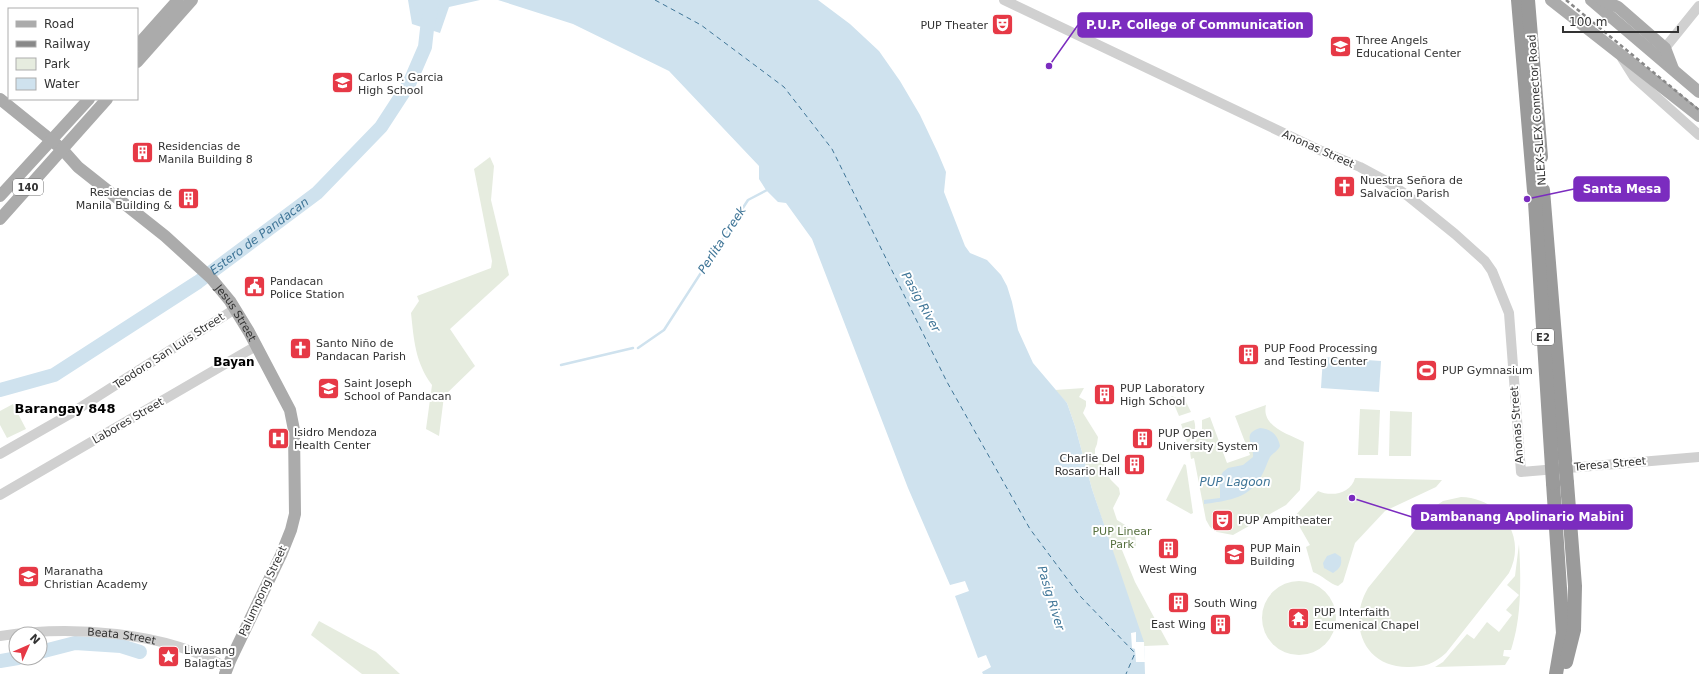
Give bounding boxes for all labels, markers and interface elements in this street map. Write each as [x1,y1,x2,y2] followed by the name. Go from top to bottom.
[8,8,138,100] legend
[1563,8,1678,34] scale bar
[990,12,1016,38] theatre icon: PUP Theater
[1078,13,1312,37] callout: P.U.P. College of Communication
[1569,15,1607,29] text: 100 m
[44,17,74,31] text: Road
[1086,18,1304,32] text: P.U.P. College of Communication
[920,19,988,32] place label: PUP Theater
[1327,33,1353,59] school or university icon: Three Angels Educational Center
[1355,34,1462,60] place label: Three Angels Educational Center
[1525,34,1549,186] street label: NLEX-SLEX Connector Road
[44,37,90,51] text: Railway
[44,57,70,71] text: Park
[330,70,356,96] school or university icon: Carlos P. Garcia High School
[358,71,443,97] place label: Carlos P. Garcia High School
[44,77,80,91] text: Water
[1280,127,1357,171] street label: Anonas Street
[129,139,155,165] building icon: Residencias de Manila Building 8
[158,140,253,166] place label: Residencias de Manila Building 8
[1332,173,1358,199] church icon: Nuestra Señora de Salvacion Parish
[1360,174,1463,200] place label: Nuestra Señora de Salvacion Parish
[1574,177,1669,201] callout: Santa Mesa
[13,179,43,195] road number: 140
[1583,182,1661,196] text: Santa Mesa
[175,185,201,211] building icon: Residencias de Manila Building &
[76,186,172,212] place label: Residencias de Manila Building &
[207,195,311,278] water label: Estero de Pandacan
[695,203,749,276] water label: Perlita Creek
[899,269,944,335] water label: Pasig River
[241,274,267,300] public building icon: Pandacan Police Station
[270,275,345,301] place label: Pandacan Police Station
[212,281,259,344] street label: Jesus Street
[110,310,227,392] street label: Teodoro San Luis Street
[1532,329,1554,345] road number: E2
[287,336,313,362] church icon: Santo Niño de Pandacan Parish
[316,337,406,363] place label: Santo Niño de Pandacan Parish
[1236,341,1262,367] building icon: PUP Food Processing and Testing Center
[1264,342,1377,368] place label: PUP Food Processing and Testing Center
[213,355,255,369] district label: Bayan
[1414,357,1440,383] sports icon: PUP Gymnasium
[1442,364,1533,377] place label: PUP Gymnasium
[315,376,341,402] school or university icon: Saint Joseph School of Pandacan
[344,377,451,403] place label: Saint Joseph School of Pandacan
[1092,381,1118,407] building icon: PUP Laboratory High School
[1120,382,1205,408] place label: PUP Laboratory High School
[1508,385,1526,464] street label: Anonas Street
[90,395,167,447] street label: Labores Street
[15,401,115,416] district label: Barangay 848
[265,425,291,451] hospital icon: Isidro Mendoza Health Center
[294,426,377,452] place label: Isidro Mendoza Health Center
[1130,426,1156,452] building icon: PUP Open University System
[1158,427,1258,453] place label: PUP Open University System
[1122,451,1148,477] building icon: Charlie Del Rosario Hall
[1055,452,1120,478] place label: Charlie Del Rosario Hall
[1573,454,1647,474] street label: Teresa Street
[1199,475,1271,489] water label: PUP Lagoon
[1412,505,1632,529] callout: Dambanang Apolinario Mabini
[1209,507,1235,533] theatre icon: PUP Ampitheater
[1420,510,1624,524] text: Dambanang Apolinario Mabini
[1238,514,1332,527] place label: PUP Ampitheater
[1092,525,1152,551] park label: PUP Linear Park
[1155,536,1181,562] building icon: West Wing
[1221,541,1247,567] school or university icon: PUP Main Building
[1250,542,1301,568] place label: PUP Main Building
[236,543,290,638] street label: Palumpong Street
[1139,563,1197,576] place label: West Wing
[15,564,41,590] school or university icon: Maranatha Christian Academy
[1035,564,1068,633] water label: Pasig River
[44,565,148,591] place label: Maranatha Christian Academy
[1165,590,1191,616] building icon: South Wing
[1194,597,1257,610] place label: South Wing
[1286,605,1312,631] temple icon: PUP Interfaith Ecumenical Chapel
[1314,606,1419,632] place label: PUP Interfaith Ecumenical Chapel
[1208,611,1234,637] building icon: East Wing
[1151,618,1206,631] place label: East Wing
[87,625,158,647] street label: Beata Street
[8,626,48,666] north arrow
[27,631,43,647] text: N
[156,643,182,669] place icon: Liwasang Balagtas
[184,644,235,670] place label: Liwasang Balagtas

